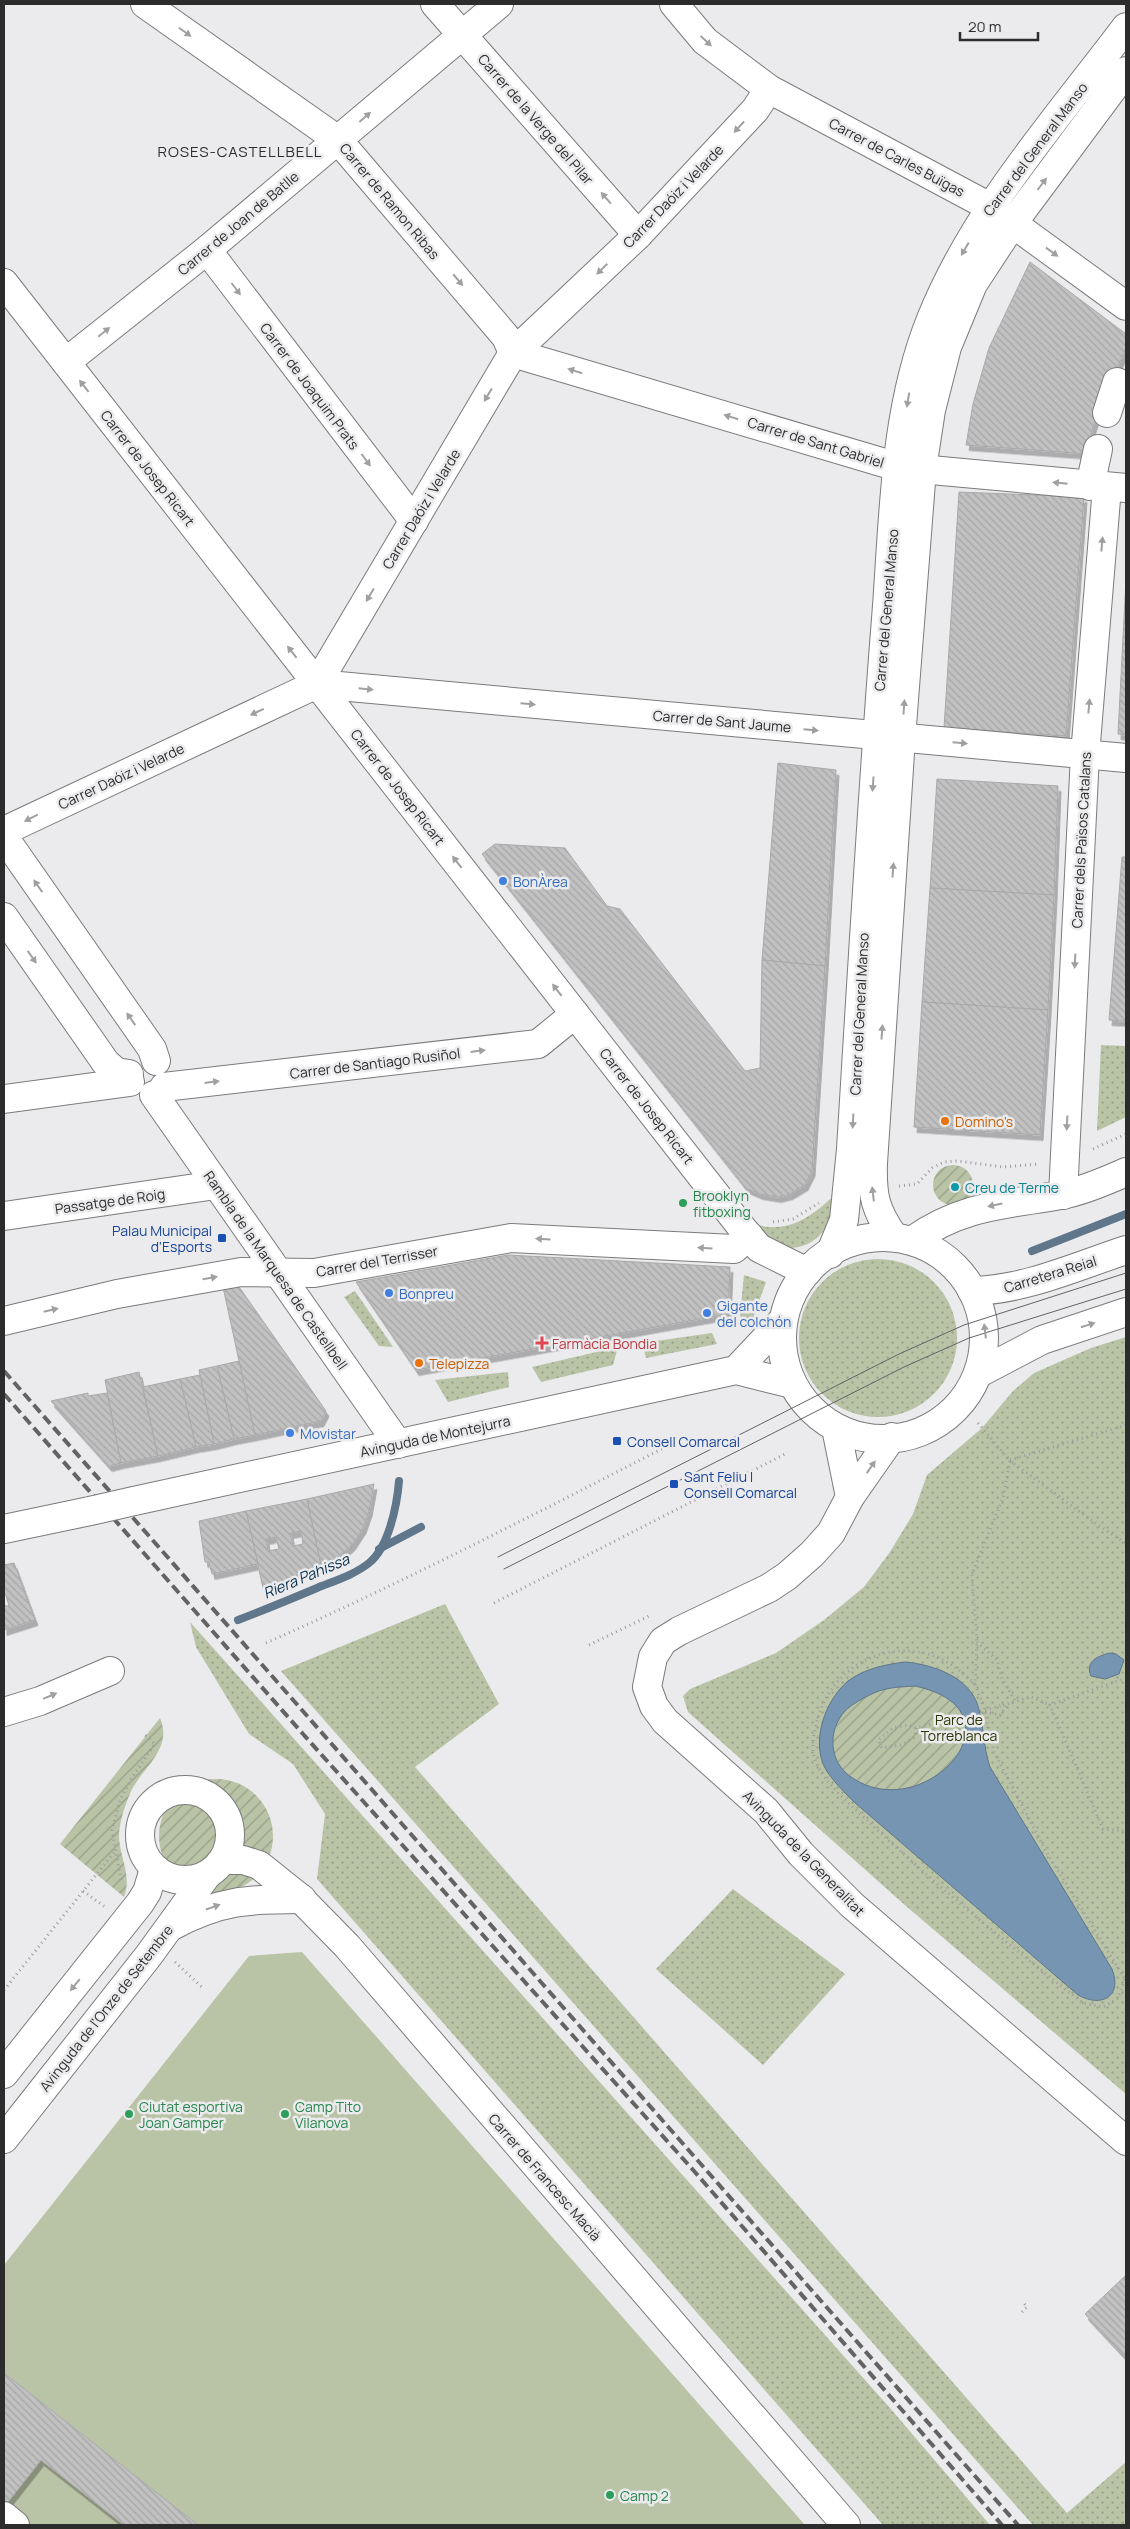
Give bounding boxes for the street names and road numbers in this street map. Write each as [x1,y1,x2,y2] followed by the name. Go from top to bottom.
[474,50,598,188] street label: Carrer de la Verge del Pilar
[978,78,1092,220] street label: Carrer del General Manso
[826,113,968,201] street label: Carrer de Carles Buïgas
[336,139,444,263] street label: Carrer de Ramon Ribas
[619,140,727,252] street label: Carrer Daóiz i Velarde
[173,167,303,279] street label: Carrer de Joan de Batlle
[256,319,364,453] street label: Carrer de Joaquim Prats
[97,406,200,530] street label: Carrer de Josep Ricart
[745,412,887,472] street label: Carrer de Sant Gabriel
[378,445,464,573] street label: Carrer Daóiz i Velarde
[869,528,903,692] street label: Carrer del General Manso
[652,705,792,737] street label: Carrer de Sant Jaume
[347,725,450,849] street label: Carrer de Josep Ricart
[55,738,187,814] street label: Carrer Daóiz i Velarde
[1067,751,1095,929] street label: Carrer dels Països Catalans
[845,932,873,1096] street label: Carrer del General Manso
[289,1043,461,1083] street label: Carrer de Santiago Rusiñol
[596,1044,699,1168] street label: Carrer de Josep Ricart
[200,1167,352,1373] street label: Rambla de la Marquesa de Castellbell
[54,1184,166,1218] street label: Passatge de Roig
[315,1241,439,1281] street label: Carrer del Terrisser
[1001,1251,1099,1297] street label: Carretera Reial
[358,1411,512,1461] street label: Avinguda de Montejurra
[739,1786,869,1920] street label: Avinguda de la Generalitat
[35,1921,177,2095] street label: Avinguda de l'Onze de Setembre
[484,2109,606,2245] street label: Carrer de Francesc Macià

